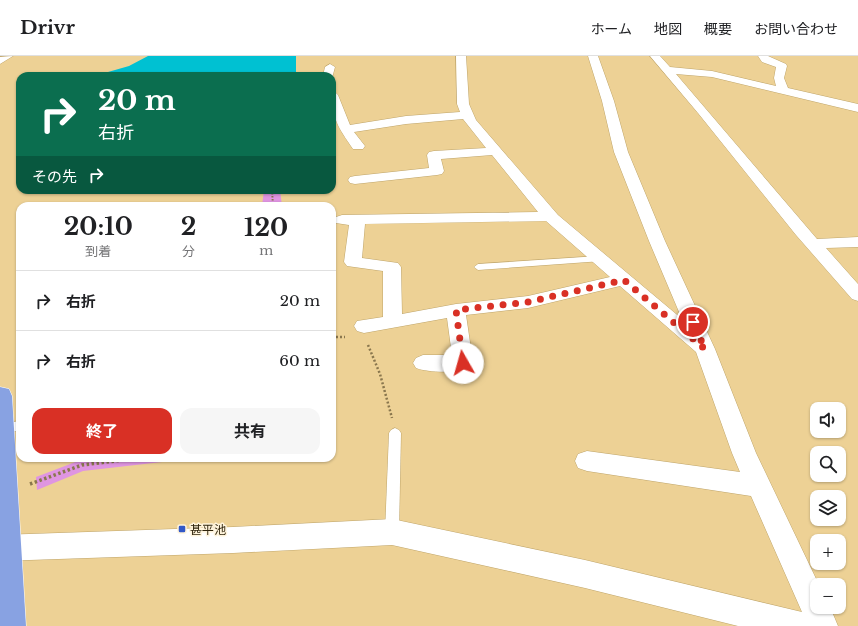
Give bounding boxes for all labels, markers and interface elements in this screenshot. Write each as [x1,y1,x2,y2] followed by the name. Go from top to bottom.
[20,16,75,39] text: Drivr
[590,20,632,38] text: ホーム
[654,20,682,38] text: 地図
[704,20,732,38] text: 概要
[754,20,838,38] text: お問い合わせ
[98,83,176,118] text: 20 m
[32,88,84,140] icon: right
[98,122,134,144] text: 右折
[85,164,107,186] icon: right
[32,167,77,186] text: その先
[64,212,133,241] text: 20:10
[181,212,196,241] text: 2
[244,213,288,242] text: 120
[259,242,273,259] text: m
[85,243,111,260] text: 到着
[182,243,195,260] text: 分
[32,290,54,312] icon: right
[280,291,320,310] text: 20 m
[66,292,96,311] text: 右折
[676,305,710,339] pin
[682,311,704,333] icon: arrive
[442,342,484,384] position arrow
[32,350,54,372] icon: right
[279,351,320,370] text: 60 m
[66,352,96,371] text: 右折
[810,402,846,614] map controls
[810,402,846,438] button: sound
[32,408,172,454] button: 終了
[180,408,320,454] button: 共有
[810,446,846,482] button: search
[810,490,846,526] button: layers
[190,522,226,537] place label: 甚平池
[177,524,187,534] marker: 甚平池
[810,534,846,570] button: +
[810,578,846,614] button: −

